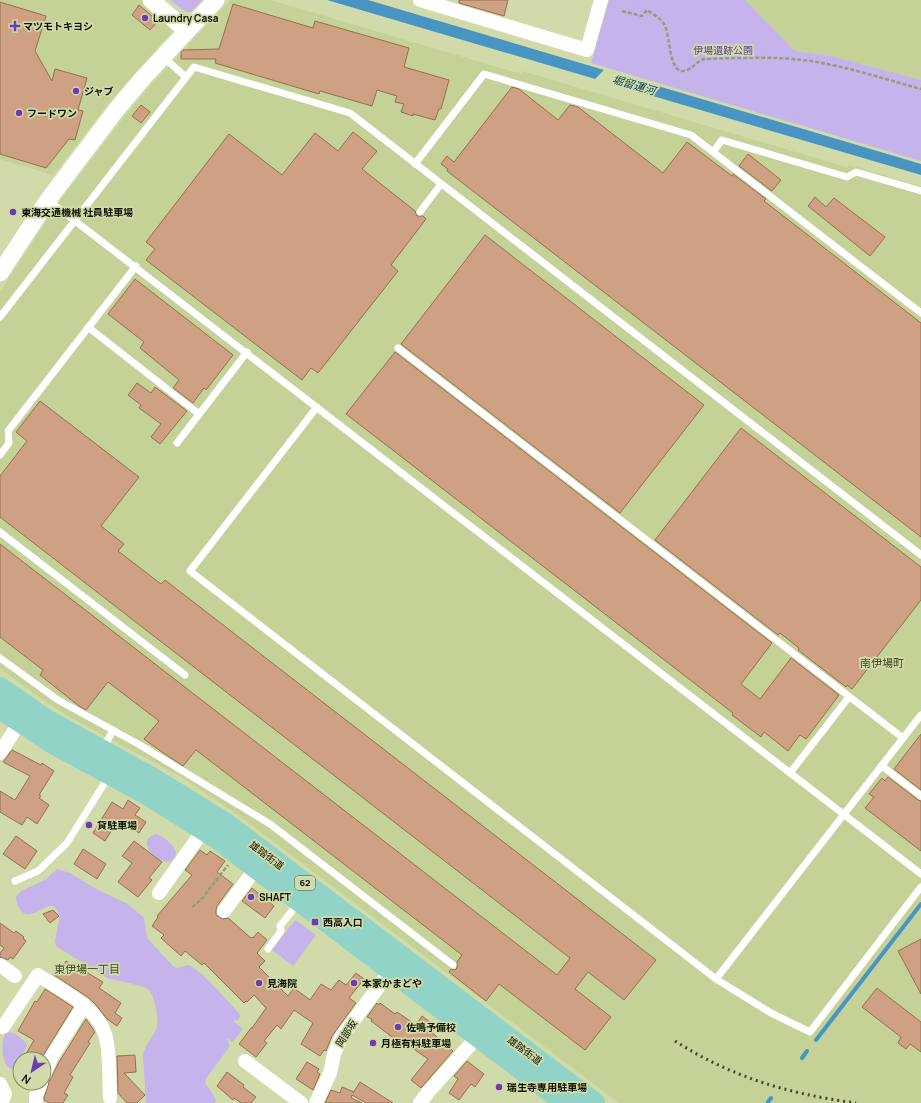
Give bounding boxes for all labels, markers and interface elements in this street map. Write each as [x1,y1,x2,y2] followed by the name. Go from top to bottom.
[153,11,219,25] place label: Laundry Casa
[140,13,150,23] marker: Laundry Casa
[23,19,93,33] place label: マツモトキヨシ
[10,21,20,31] marker: マツモトキヨシ
[693,43,753,57] park label: 伊場遺跡公園
[611,71,659,98] water label: 堀留運河
[84,84,114,98] place label: ジャブ
[71,86,81,96] marker: ジャブ
[27,106,77,120] place label: フードワン
[14,108,24,118] marker: フードワン
[21,205,133,219] place label: 東海交通機械 社員駐車場
[8,207,18,217] marker: 東海交通機械 社員駐車場
[860,655,904,670] district label: 南伊場町
[97,818,137,832] place label: 貸駐車場
[84,820,94,830] marker: 貸駐車場
[247,837,287,873] street label: 雄踏街道
[295,876,315,890] road number: 62
[259,890,291,904] place label: SHAFT
[246,892,256,902] marker: SHAFT
[323,915,363,929] place label: 西高入口
[310,917,320,927] marker: 西高入口
[54,961,120,976] district label: 東伊場一丁目
[267,976,297,990] place label: 見海院
[361,976,422,990] place label: 本家かまどや
[254,978,264,988] marker: 見海院
[349,978,359,988] marker: 本家かまどや
[332,1017,360,1049] street label: 岡部坂
[406,1020,456,1034] place label: 佐鳴予備校
[393,1022,403,1032] marker: 佐鳴予備校
[505,1032,545,1068] street label: 雄踏街道
[381,1036,451,1050] place label: 月極有料駐車場
[368,1038,378,1048] marker: 月極有料駐車場
[12,1051,52,1091] north arrow
[18,1071,34,1088] text: N
[507,1080,587,1094] place label: 瑞生寺専用駐車場
[494,1082,504,1092] marker: 瑞生寺専用駐車場

